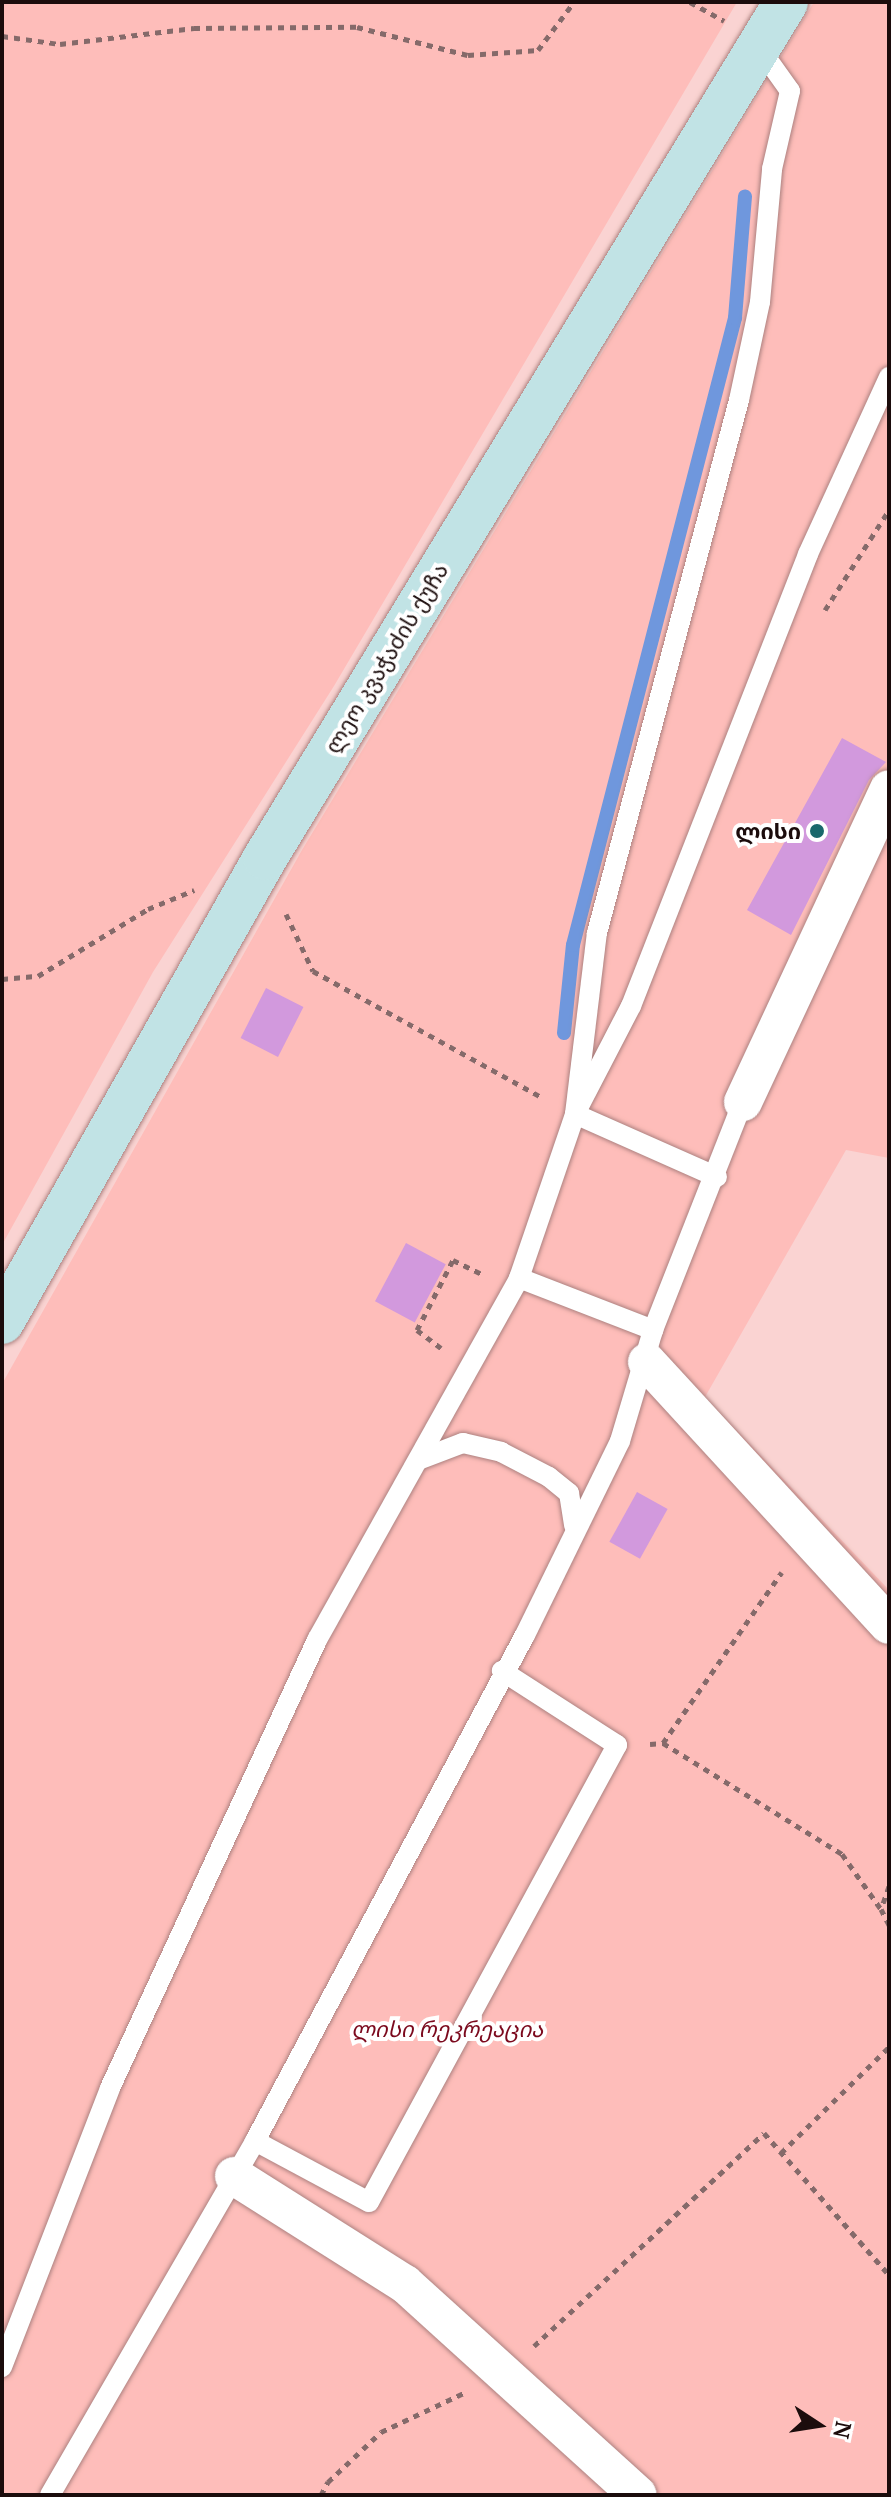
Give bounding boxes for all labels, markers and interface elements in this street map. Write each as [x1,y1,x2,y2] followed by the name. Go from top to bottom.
[319,558,453,758] street label: ლეო კვაჭაძის ქუჩა
[735,818,801,844] place label: ლისი
[808,822,826,840] marker: ლისი
[351,2016,543,2042] park label: ლისი რეკრეაცია
[779,2385,859,2465] north arrow
[827,2419,859,2441] text: N

